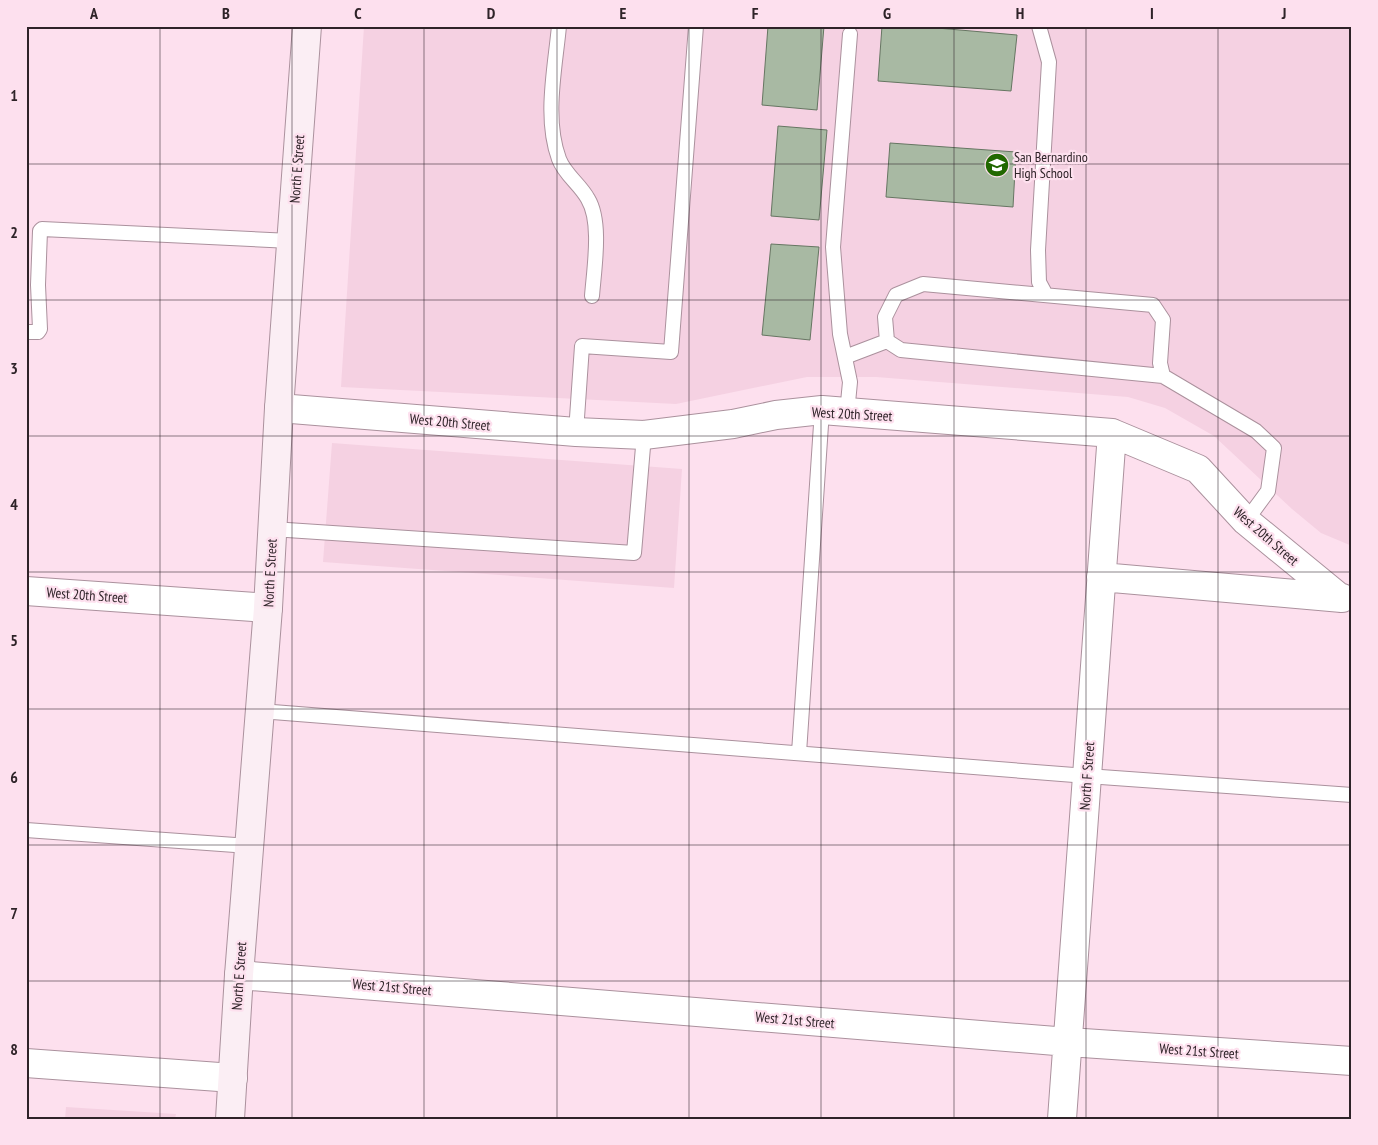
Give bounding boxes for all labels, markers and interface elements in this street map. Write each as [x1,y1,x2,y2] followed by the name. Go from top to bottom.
[89,3,99,23] text: A
[222,3,230,23] text: B
[354,3,362,23] text: C
[487,3,496,23] text: D
[620,3,627,23] text: E
[752,3,759,23] text: F
[883,3,891,23] text: G
[1016,3,1024,23] text: H
[1150,3,1154,23] text: I
[1281,3,1286,23] text: J
[10,85,18,105] text: 1
[286,134,308,204] street label: North E Street
[1014,148,1088,182] place label: San Bernardino High School
[984,152,1010,178] school or university icon: San Bernardino High School
[10,222,18,242] text: 2
[10,358,18,378] text: 3
[811,403,893,425] street label: West 20th Street
[409,410,491,434] street label: West 20th Street
[10,494,18,514] text: 4
[1230,503,1303,569] street label: West 20th Street
[259,538,281,608] street label: North E Street
[46,583,128,607] street label: West 20th Street
[10,630,18,650] text: 5
[1076,741,1098,811] street label: North F Street
[10,767,18,787] text: 6
[10,903,18,923] text: 7
[228,941,250,1011] street label: North E Street
[352,975,432,999] street label: West 21st Street
[755,1008,835,1032] street label: West 21st Street
[10,1039,18,1059] text: 8
[1159,1039,1239,1063] street label: West 21st Street

